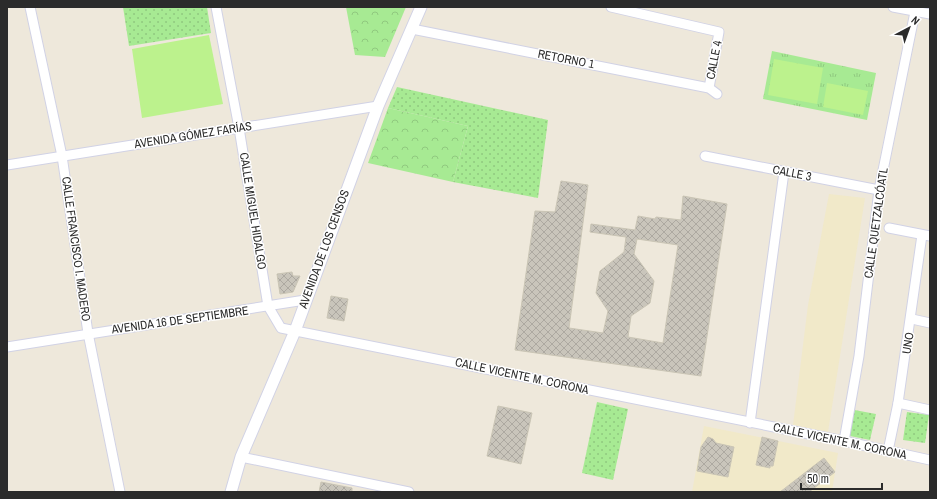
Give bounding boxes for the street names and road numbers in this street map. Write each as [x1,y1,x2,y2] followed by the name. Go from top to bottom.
[702,39,726,81] street label: CALLE 4
[536,46,596,72] street label: RETORNO 1
[132,118,253,152] street label: AVENIDA GÓMEZ FARÍAS
[236,151,270,271] street label: CALLE MIGUEL HIDALGO
[771,161,813,185] street label: CALLE 3
[860,166,892,279] street label: CALLE QUETZALCÓATL
[58,176,94,323] street label: CALLE FRANCISCO I. MADERO
[295,187,353,311] street label: AVENIDA DE LOS CENSOS
[109,302,250,338] street label: AVENIDA 16 DE SEPTIEMBRE
[898,331,918,355] street label: UNO
[454,354,591,398] street label: CALLE VICENTE M. CORONA
[772,419,909,463] street label: CALLE VICENTE M. CORONA

